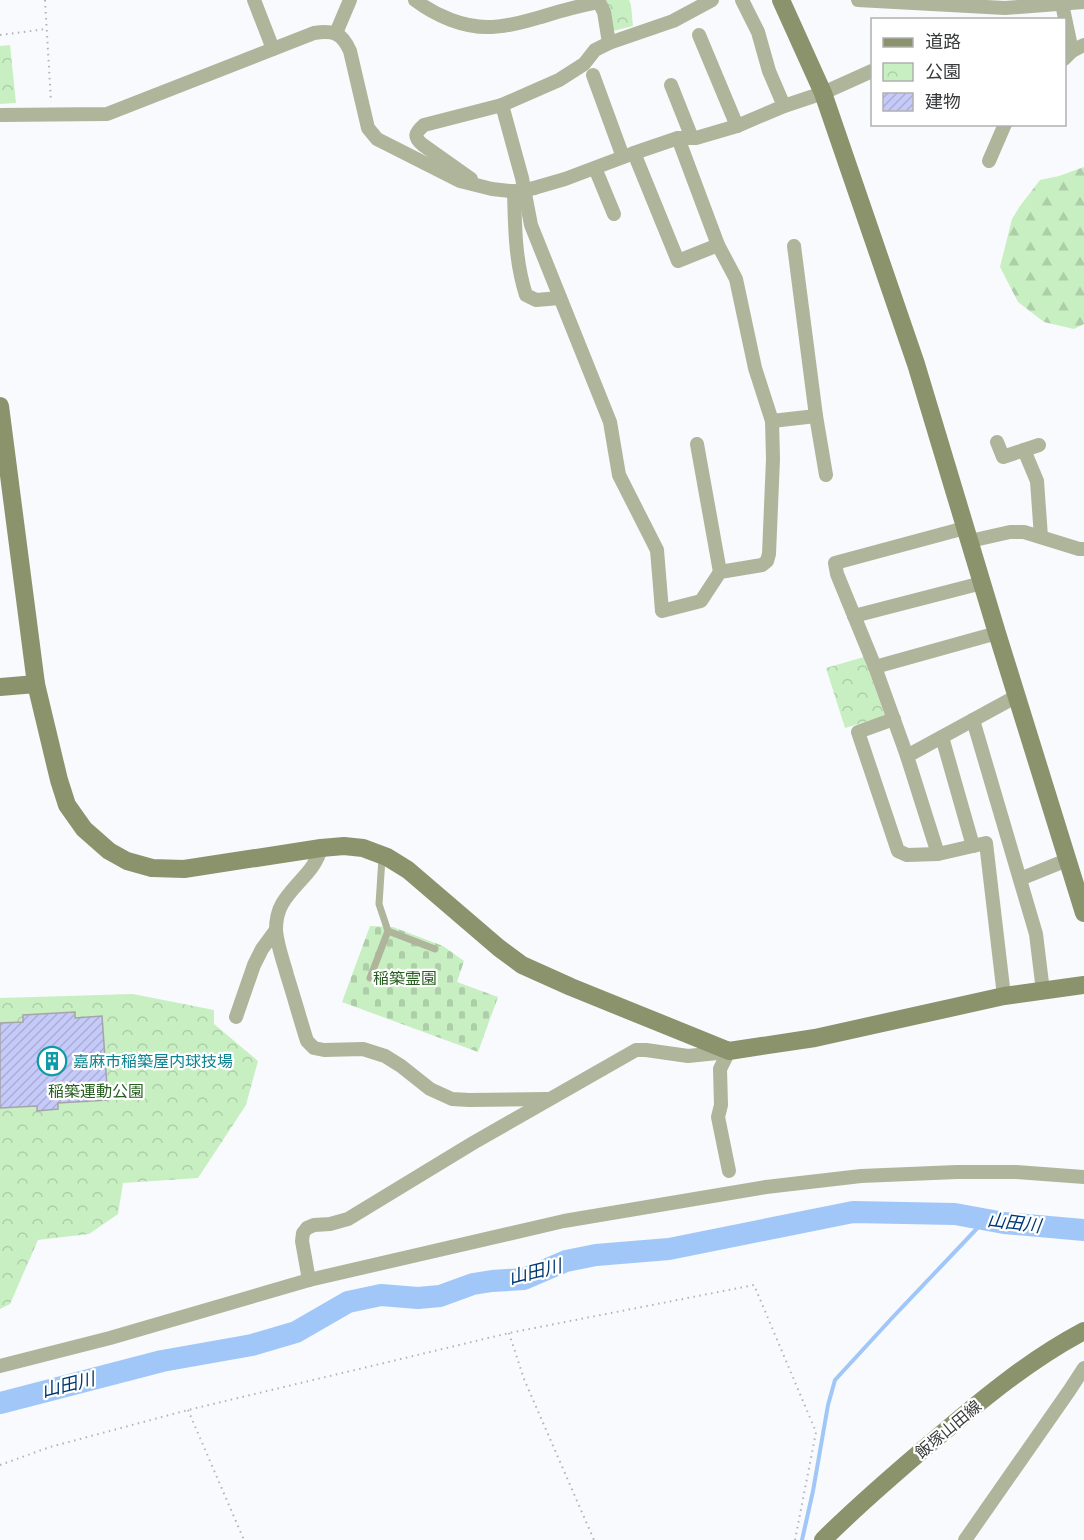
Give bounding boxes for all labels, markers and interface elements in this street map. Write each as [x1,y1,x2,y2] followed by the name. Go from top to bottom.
[871,18,1066,126] legend
[925,31,961,52] text: 道路
[925,61,961,82] text: 公園
[925,91,961,112] text: 建物
[373,969,437,988] park label: 稲築霊園
[36,1045,68,1077] building icon: 嘉麻市稲築屋内球技場
[73,1052,233,1071] place label: 嘉麻市稲築屋内球技場
[48,1082,144,1101] park label: 稲築運動公園
[986,1209,1044,1236] water label: 山田川
[506,1254,566,1288] water label: 山田川
[39,1367,99,1401] water label: 山田川
[912,1396,985,1462] street label: 飯塚山田線

